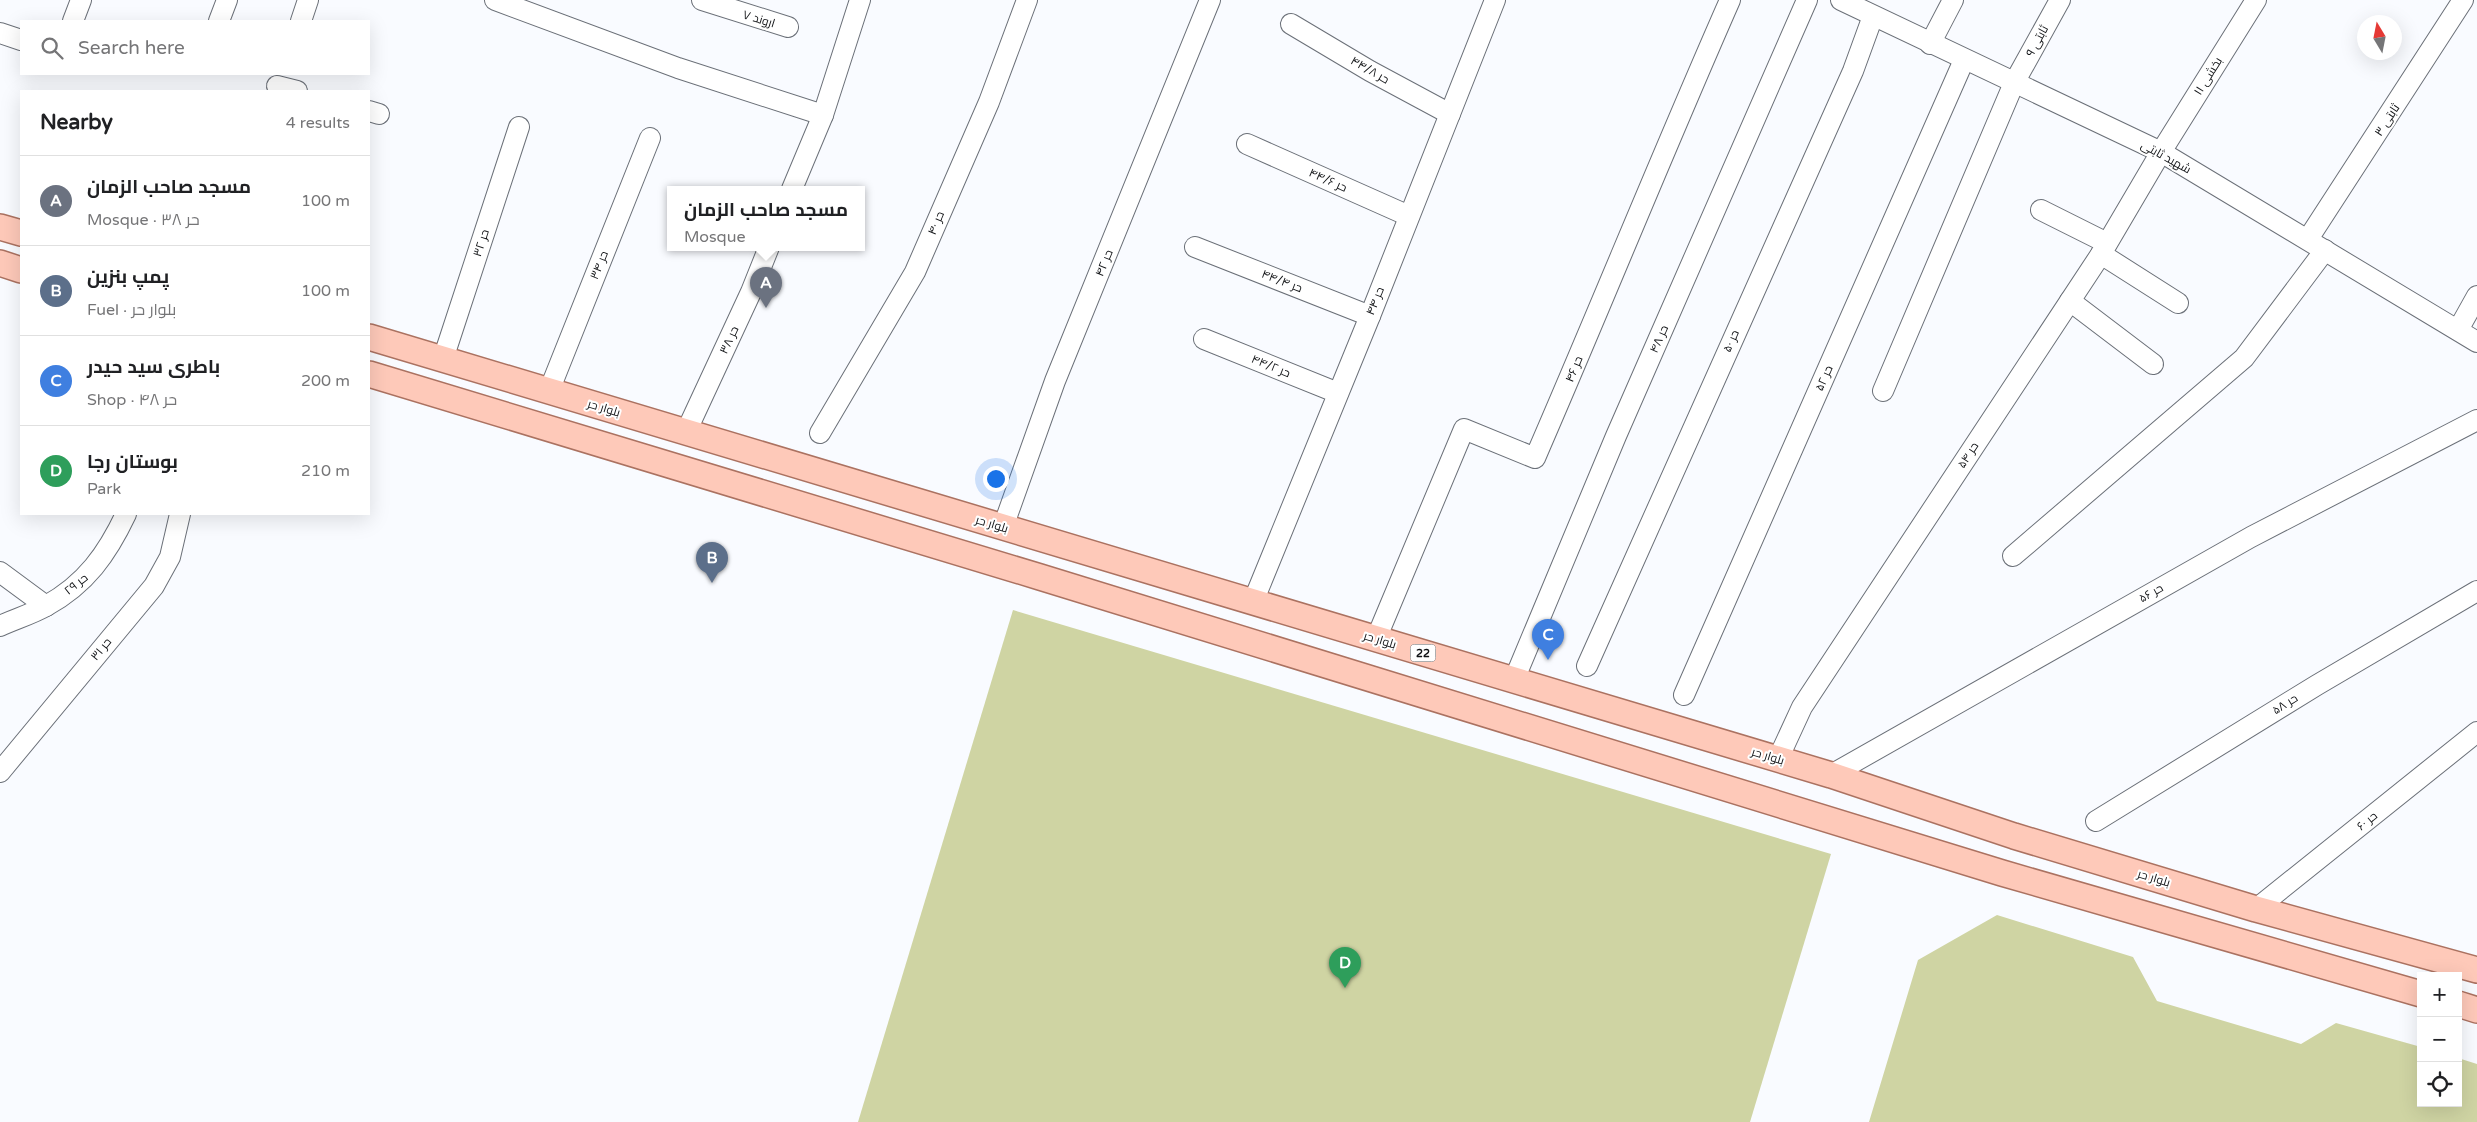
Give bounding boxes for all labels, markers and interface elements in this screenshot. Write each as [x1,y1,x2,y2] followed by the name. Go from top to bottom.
[741,7,777,31] street label: اروند ۷
[2357,15,2402,60] north arrow
[20,20,370,75] search box
[2023,22,2052,59] street label: ثابتی ۹
[38,34,66,62] icon: search
[78,37,185,59] text: Search here
[1348,53,1392,87] street label: حر ۴۴/۸
[2191,55,2225,97] street label: بخشی ۱۱
[2372,101,2403,139] street label: ثابتی ۳
[40,110,113,135] text: Nearby
[286,113,350,133] text: 4 results
[2139,138,2194,176] street label: شهید ثابتی
[1307,165,1349,195] street label: حر ۴۴/۶
[87,176,251,198] text: مسجد صاحب الزمان
[667,186,865,251] popup
[50,191,62,211] text: A
[301,191,350,211] text: 100 m
[684,199,848,221] text: مسجد صاحب الزمان
[925,209,947,237] street label: حر ۴۰
[87,210,200,230] text: Mosque · حر ۳۸
[684,227,746,247] text: Mosque
[470,228,492,258] street label: حر ۳۲
[1092,248,1116,278] street label: حر ۴۲
[587,249,611,281] street label: حر ۳۴
[87,266,169,288] text: پمپ بنزین
[750,267,782,308] pin: A
[1260,267,1304,295] street label: حر ۴۴/۴
[50,281,62,301] text: B
[301,281,350,301] text: 100 m
[1363,285,1387,317] street label: حر ۴۴
[87,300,176,320] text: Fuel · بلوار حر
[1647,323,1671,355] street label: حر ۴۸
[717,324,741,356] street label: حر ۳۸
[1720,328,1742,354] street label: حر ۵۰
[1249,352,1293,380] street label: حر ۴۴/۲
[1562,354,1586,384] street label: حر ۴۶
[87,356,220,378] text: باطری سید حیدر
[1812,363,1836,393] street label: حر ۵۲
[50,371,62,391] text: C
[301,371,350,391] text: 200 m
[87,390,177,410] text: Shop · حر ۴۸
[585,396,622,420] street label: بلوار حر
[1955,439,1981,471] street label: حر ۵۴
[87,451,178,473] text: بوستان رجا
[50,461,62,481] text: D
[301,461,350,481] text: 210 m
[983,466,1009,492] your location
[87,479,121,499] text: Park
[973,512,1010,536] street label: بلوار حر
[696,542,728,583] pin: B
[61,570,91,598] street label: حر ۲۹
[2136,581,2166,605] street label: حر ۵۶
[1532,619,1564,660] pin: C
[1361,628,1398,652] street label: بلوار حر
[88,635,114,663] street label: حر ۳۱
[1410,644,1436,661] road number: 22
[2270,691,2300,717] street label: حر ۵۸
[1749,744,1786,768] street label: بلوار حر
[2354,809,2380,833] street label: حر ۶۰
[2135,866,2172,890] street label: بلوار حر
[1329,947,1361,988] pin: D
[2417,972,2462,1107] map controls
[2417,972,2462,1017] button: +
[2417,1017,2462,1062] button: −
[2417,1062,2462,1107] button: locate

